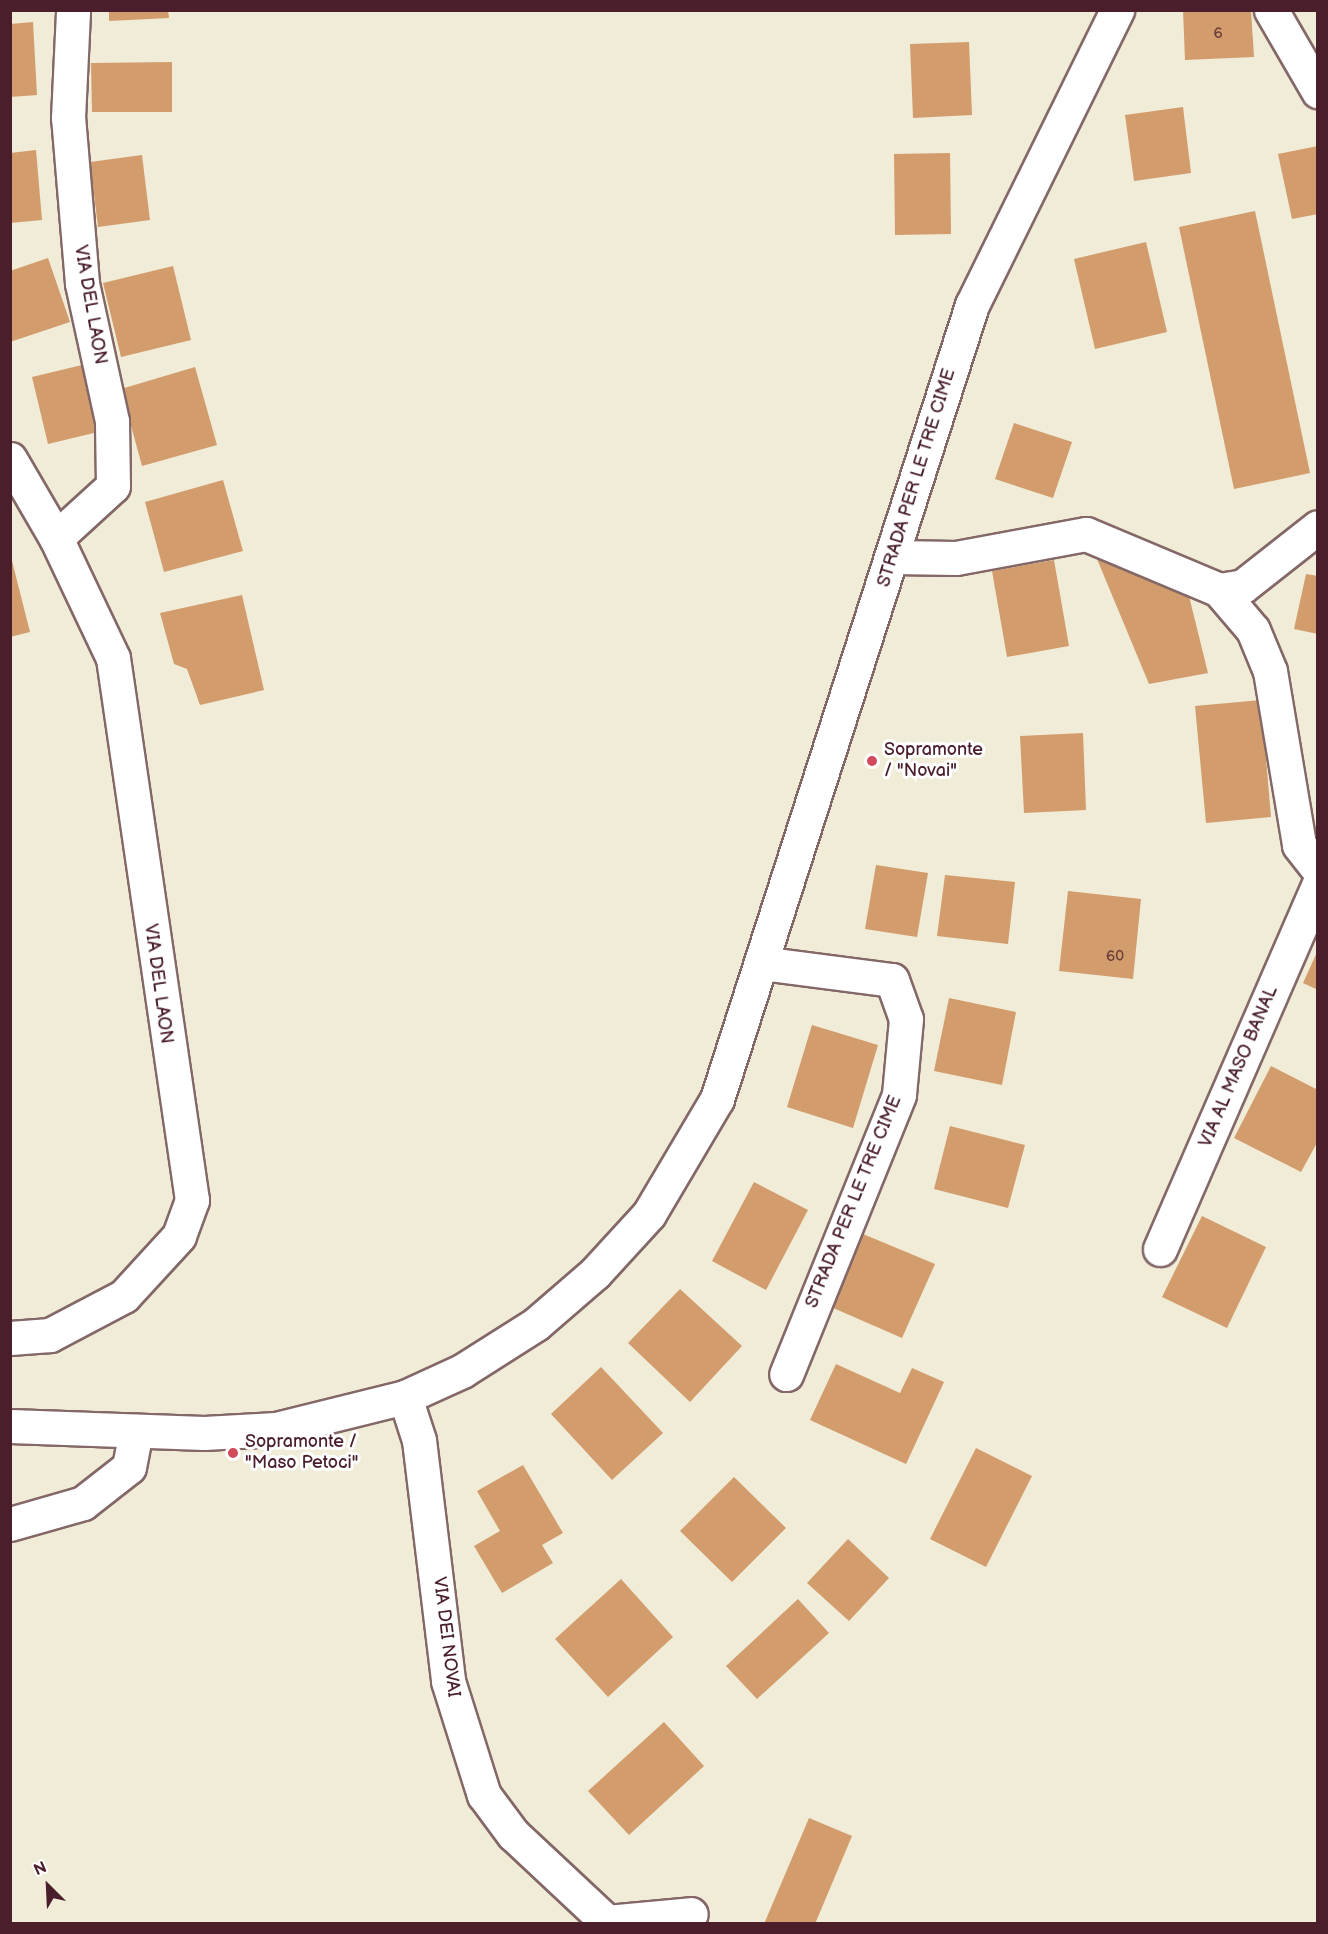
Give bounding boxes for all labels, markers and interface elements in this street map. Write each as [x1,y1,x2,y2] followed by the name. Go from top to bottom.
[1213,25,1223,43] house number: 6
[69,244,111,366] street label: VIA DEL LAON
[873,366,961,590] street label: STRADA PER LE TRE CIME
[884,740,983,783] place label: Sopramonte / "Novai"
[865,754,879,768] marker: Sopramonte / "Novai"
[139,923,177,1045] street label: VIA DEL LAON
[1106,948,1124,966] house number: 60
[1195,983,1283,1151] street label: VIA AL MASO BANAL
[801,1092,907,1312] street label: STRADA PER LE TRE CIME
[245,1432,358,1474] place label: Sopramonte / "Maso Petoci"
[226,1446,240,1460] marker: Sopramonte / "Maso Petoci"
[428,1576,464,1698] street label: VIA DEI NOVAI
[18,1856,78,1916] north arrow
[31,1858,50,1880] text: N

